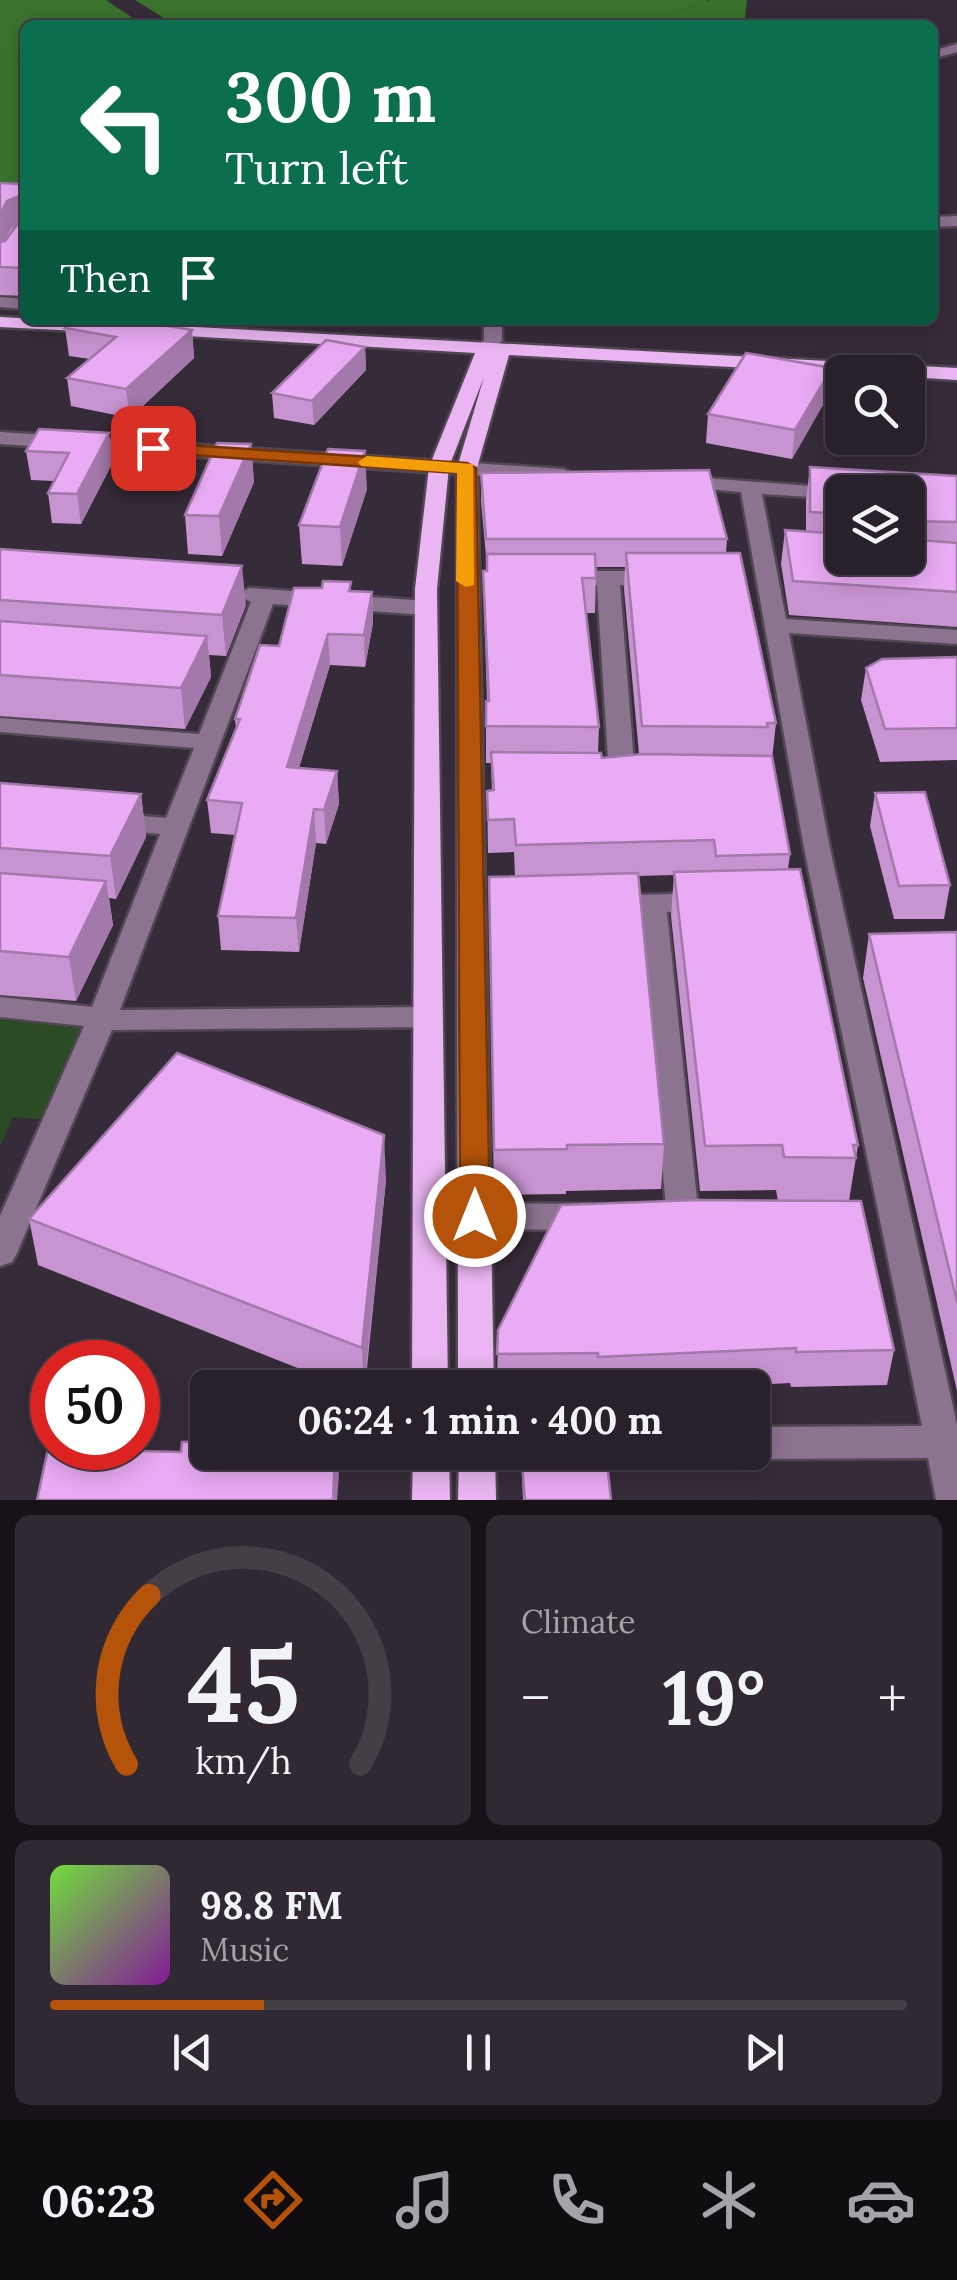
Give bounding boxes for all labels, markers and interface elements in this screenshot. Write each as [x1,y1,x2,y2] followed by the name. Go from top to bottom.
[225,52,436,141] text: 300 m
[60,60,190,190] icon: left
[225,139,408,196] text: Turn left
[171,250,226,305] icon: arrive
[60,254,151,302] text: Then
[825,355,925,575] map controls
[825,355,925,455] button: search
[111,406,196,491] pin
[126,421,181,476] icon: arrive
[825,475,925,575] button: layers
[423,1164,527,1268] position arrow
[30,1340,160,1470] speed limit sign: 50
[298,1396,662,1444] text: 06:24 · 1 min · 400 m
[521,1601,636,1642] text: Climate
[186,1617,300,1750] text: 45
[663,1650,765,1746] text: 19°
[521,1663,550,1733] text: −
[878,1663,907,1733] text: +
[195,1738,291,1784] text: km/h
[200,1881,343,1929] text: 98.8 FM
[200,1929,289,1970] text: Music
[165,2025,220,2080] icon: previous
[451,2025,506,2080] icon: pause
[737,2025,792,2080] icon: next
[238,2165,308,2235] icon: directions
[390,2165,460,2235] icon: music
[542,2165,612,2235] icon: phone
[694,2165,764,2235] icon: climate
[846,2165,916,2235] icon: car
[41,2172,156,2229] text: 06:23

